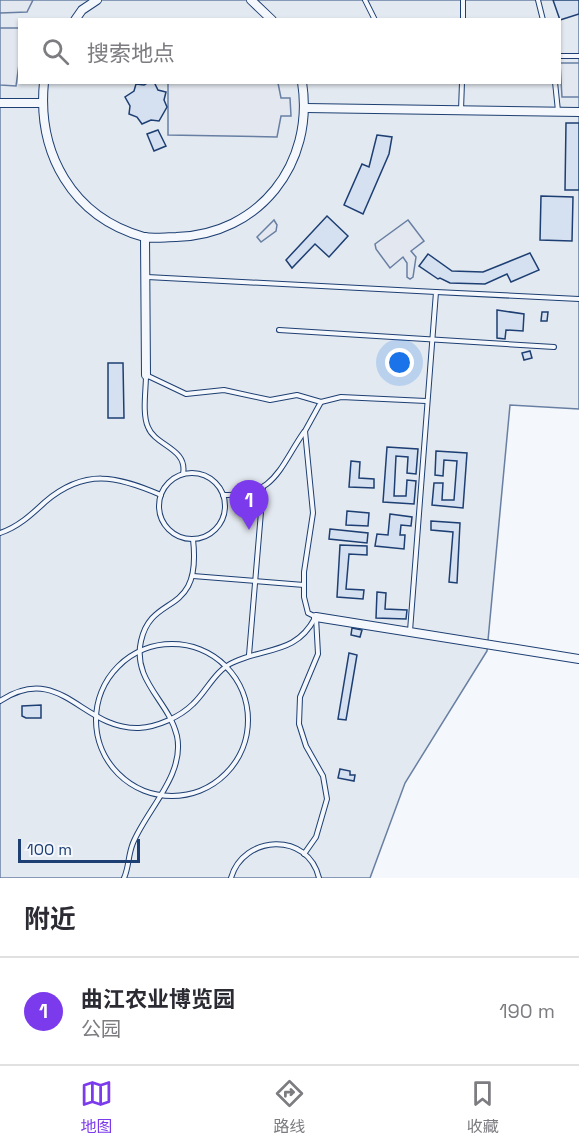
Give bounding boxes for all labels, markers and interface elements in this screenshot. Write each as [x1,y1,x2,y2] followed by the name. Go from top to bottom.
[18,18,561,84] search box
[39,35,72,68] icon: search
[87,39,175,67] text: 搜索地点
[385,348,414,377] your location
[230,480,268,530] pin: 1
[18,836,140,864] scale bar
[27,839,72,860] text: 100 m
[24,902,76,936] text: 附近
[81,985,235,1013] text: 曲江农业博览园
[39,998,48,1024] text: 1
[499,998,555,1024] text: 190 m
[81,1016,121,1042] text: 公园
[80,1077,113,1137] tab: 地图
[273,1077,306,1137] tab: 路线
[466,1077,499,1137] tab: 收藏

